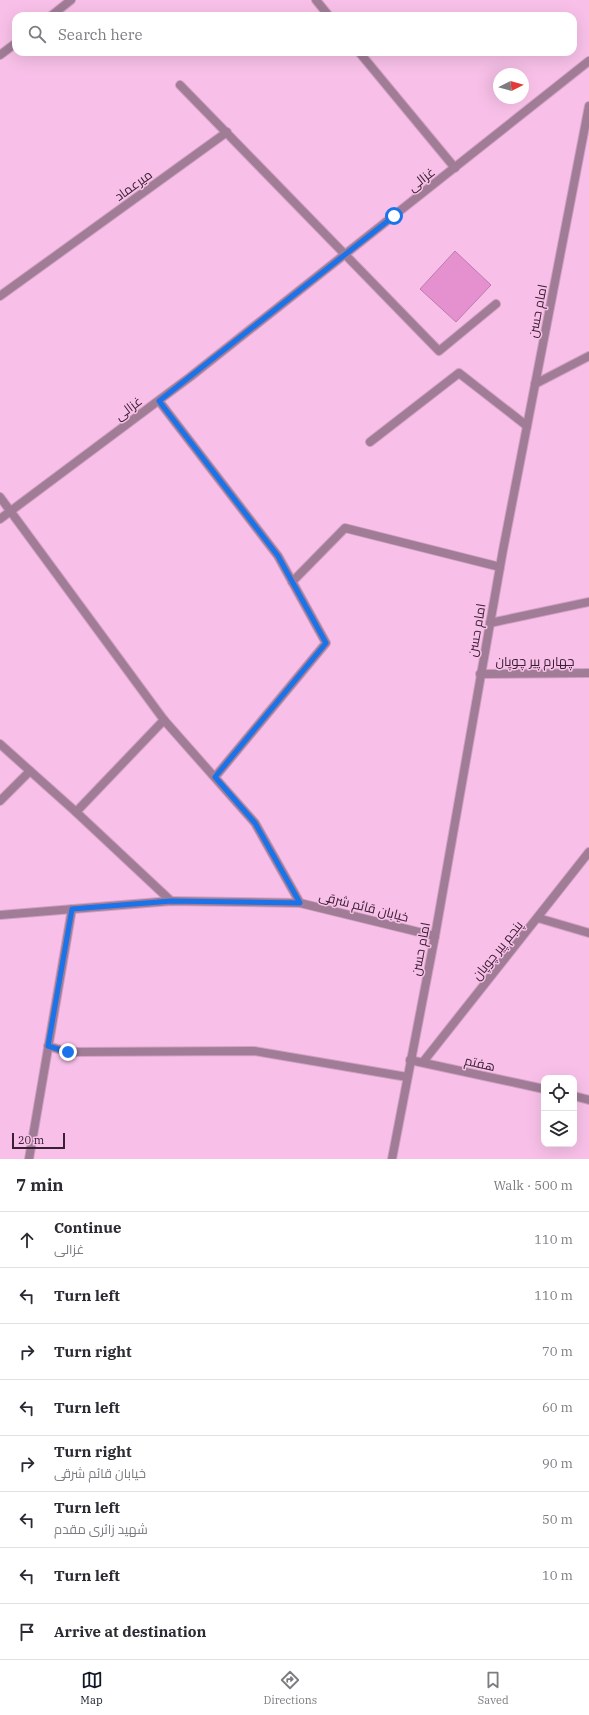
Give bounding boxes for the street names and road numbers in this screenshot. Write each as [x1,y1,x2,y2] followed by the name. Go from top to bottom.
[404,163,438,195] street label: غزالی
[111,166,156,205] street label: میرعماد
[524,283,552,339] street label: امام حسن
[111,393,145,424] street label: غزالی
[463,602,491,658] street label: امام حسن
[495,653,575,671] street label: چهارم پیر چوپان
[317,887,411,927] street label: خیابان قائم شرقی
[468,917,528,984] street label: پنجم پیر چوپان
[407,921,435,977] street label: امام حسن
[463,1052,497,1076] street label: هفتم

